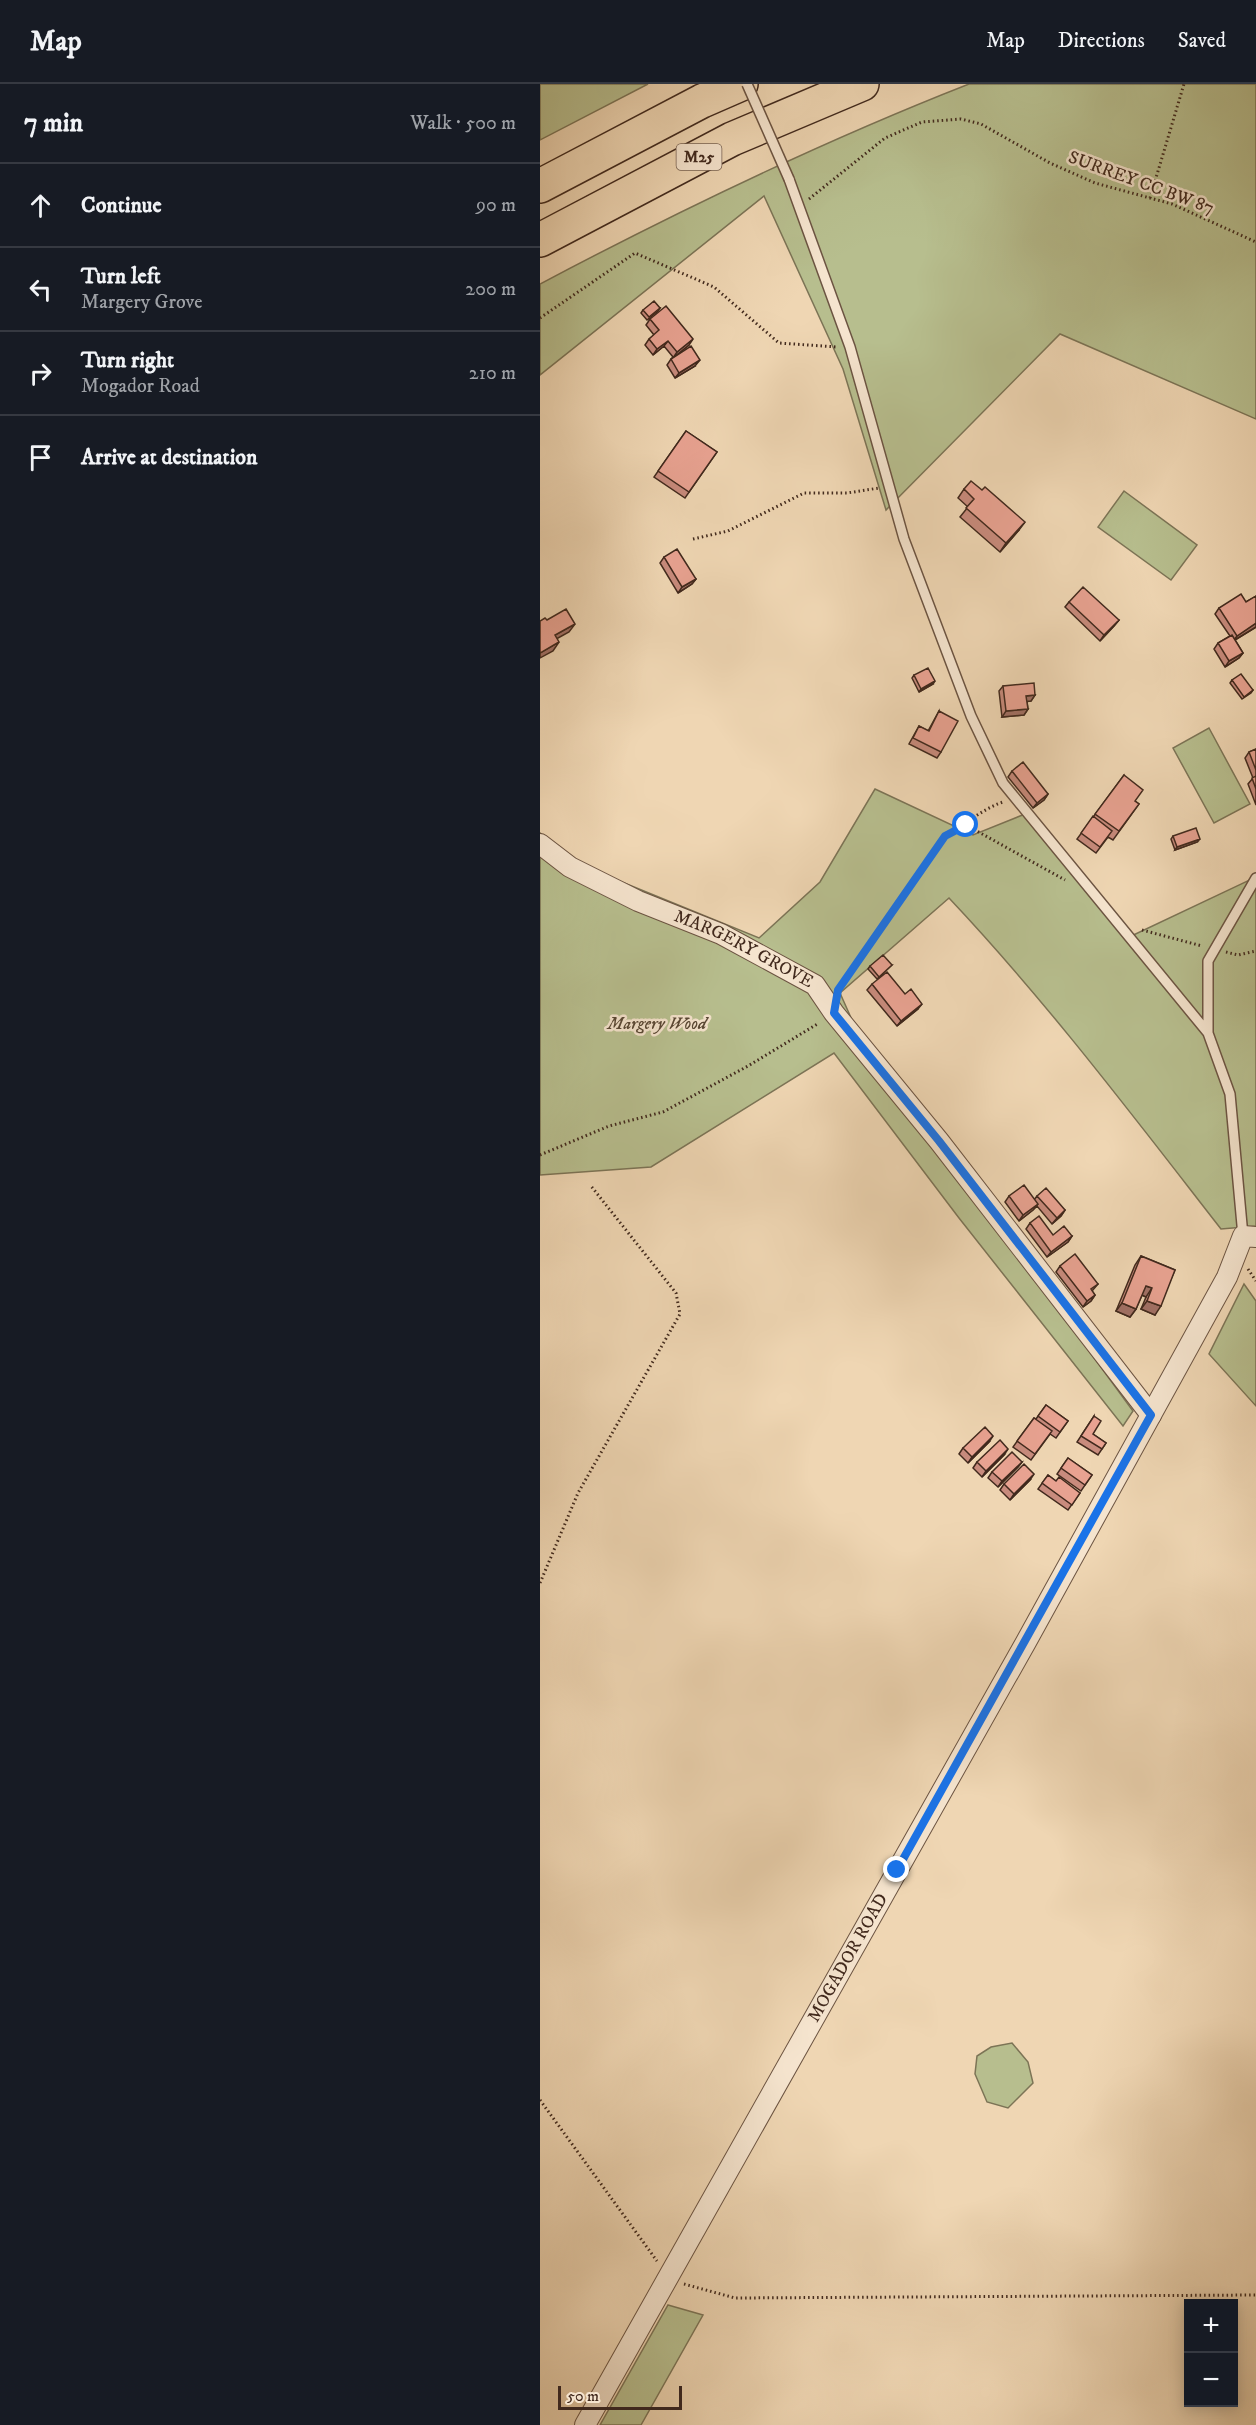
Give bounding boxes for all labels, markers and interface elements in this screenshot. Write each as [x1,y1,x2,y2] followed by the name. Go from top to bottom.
[30,24,82,59] text: Map
[986,28,1025,54] text: Map
[1058,28,1145,54] text: Directions
[1178,28,1226,54] text: Saved
[24,107,83,140] text: 7 min
[410,111,516,136] text: Walk · 500 m
[676,144,722,170] road number: M25
[1065,146,1217,220] street label: SURREY CC BW 87
[24,189,57,222] icon: ahead
[81,192,162,219] text: Continue
[476,193,516,218] text: 90 m
[81,263,161,290] text: Turn left
[24,273,57,306] icon: left
[465,277,516,302] text: 200 m
[81,290,203,315] text: Margery Grove
[81,347,174,374] text: Turn right
[24,357,57,390] icon: right
[469,361,516,386] text: 210 m
[81,374,200,399] text: Mogador Road
[24,441,57,474] icon: arrive
[81,444,258,471] text: Arrive at destination
[952,811,978,837] route start
[671,905,817,993] street label: MARGERY GROVE
[606,1013,709,1035] park label: Margery Wood
[883,1856,909,1882] route end
[803,1890,893,2026] street label: MOGADOR ROAD
[1184,2299,1238,2407] map controls
[1184,2299,1238,2353] button: +
[1184,2353,1238,2407] button: −
[558,2383,682,2410] scale bar
[567,2386,599,2406] text: 50 m

